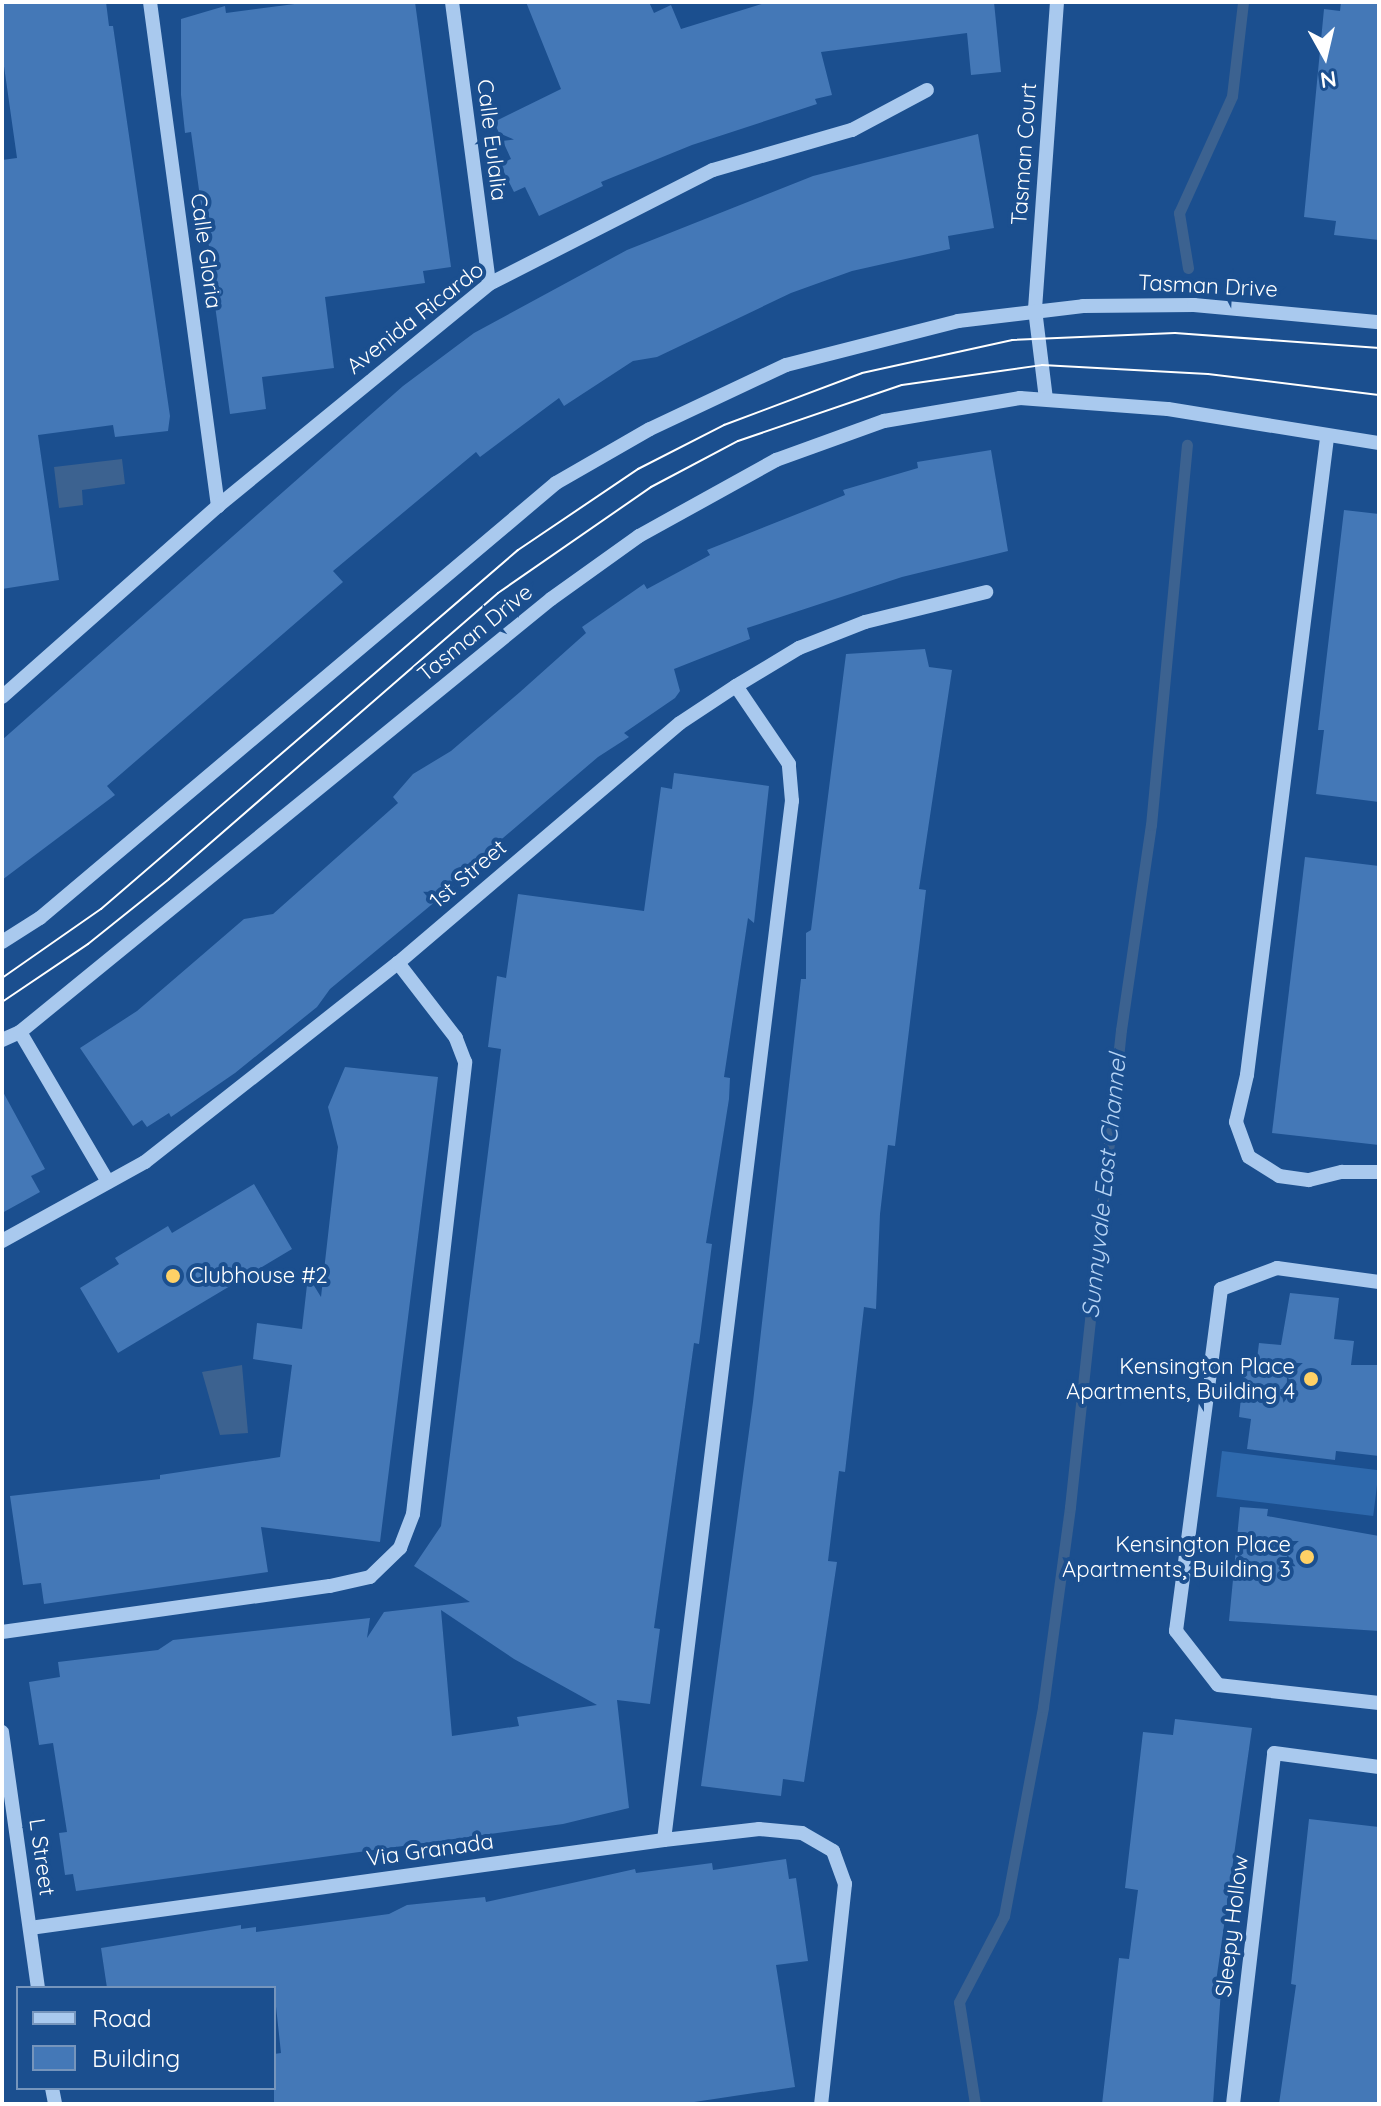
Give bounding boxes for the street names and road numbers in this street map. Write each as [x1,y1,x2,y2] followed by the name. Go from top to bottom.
[471,78,513,202] street label: Calle Eulalia
[1006,82,1042,226] street label: Tasman Court
[185,192,227,310] street label: Calle Gloria
[341,256,489,380] street label: Avenida Ricardo
[1138,269,1278,303] street label: Tasman Drive
[412,579,538,687] street label: Tasman Drive
[424,834,512,914] street label: 1st Street
[24,1817,60,1897] street label: L Street
[365,1828,495,1872] street label: Via Granada
[1210,1854,1254,1998] street label: Sleepy Hollow

